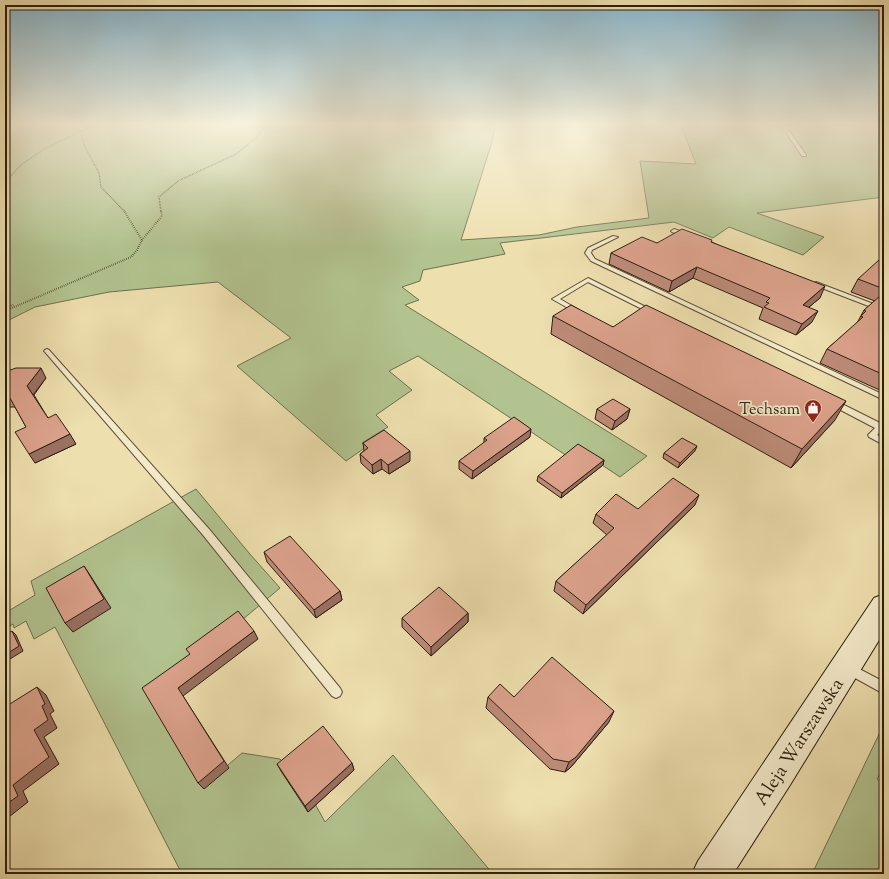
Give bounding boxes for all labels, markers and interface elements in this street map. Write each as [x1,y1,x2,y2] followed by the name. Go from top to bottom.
[803,398,823,423] shop icon: Techsam
[739,399,800,422] place label: Techsam
[749,673,852,811] street label: Aleja Warszawska

